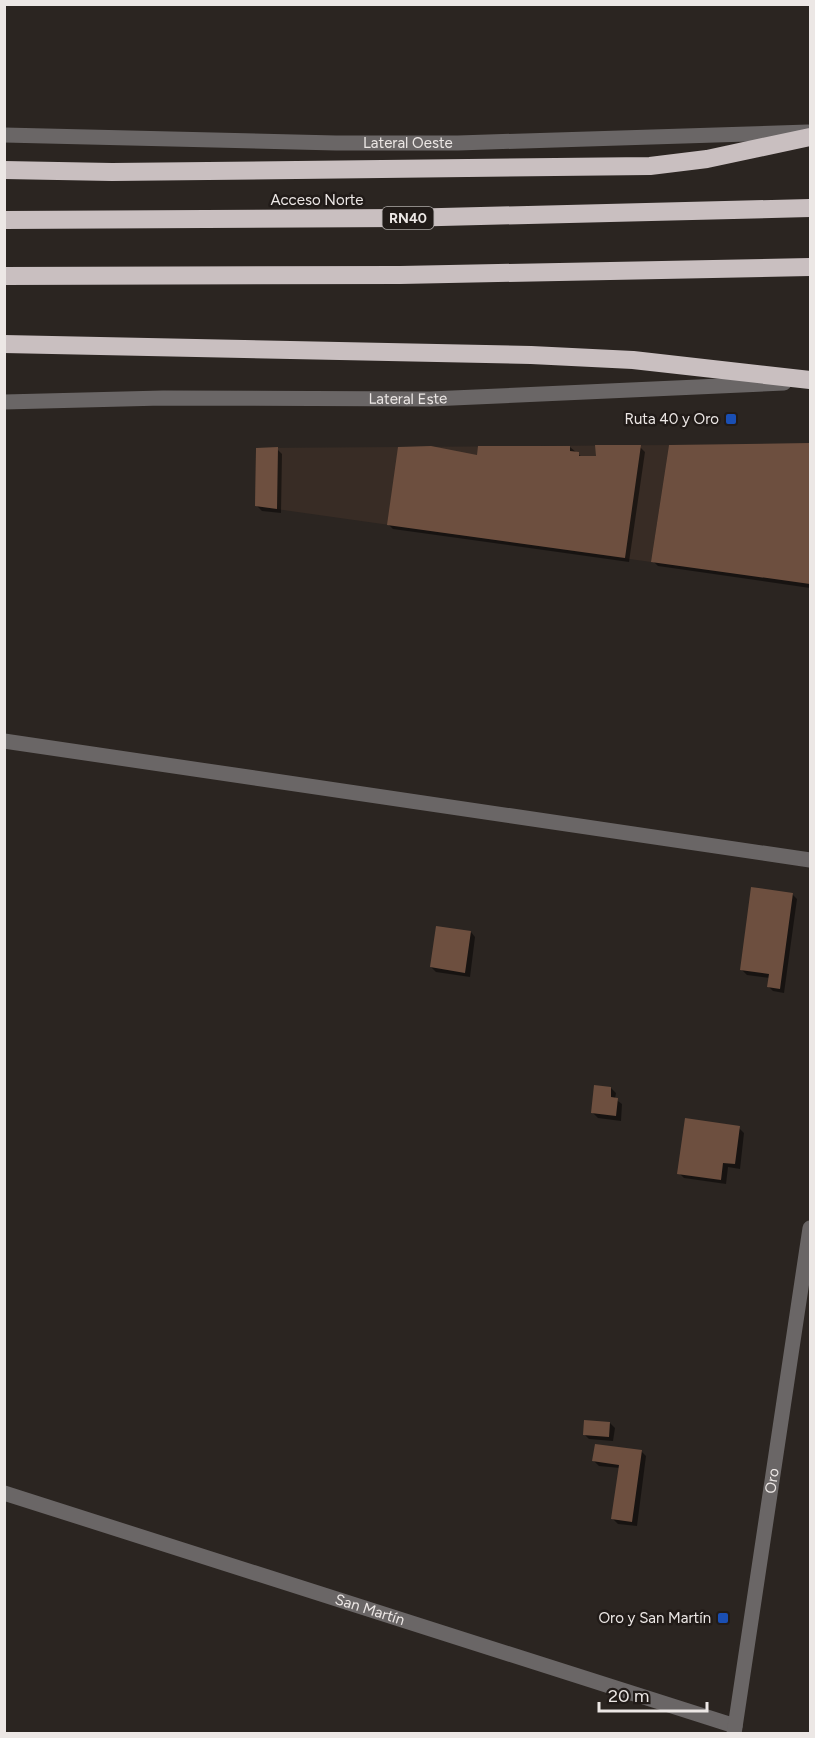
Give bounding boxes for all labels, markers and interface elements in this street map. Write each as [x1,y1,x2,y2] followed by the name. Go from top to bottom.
[363,134,453,152] street label: Lateral Oeste
[270,191,364,209] street label: Acceso Norte
[382,207,434,229] road number: RN40
[369,389,448,408] street label: Lateral Este
[625,410,719,428] place label: Ruta 40 y Oro
[724,412,738,426] marker: Ruta 40 y Oro
[761,1467,783,1495] street label: Oro
[333,1590,407,1629] street label: San Martín
[598,1609,711,1627] place label: Oro y San Martín
[716,1611,730,1625] marker: Oro y San Martín
[599,1675,707,1713] scale bar
[608,1685,649,1707] text: 20 m

